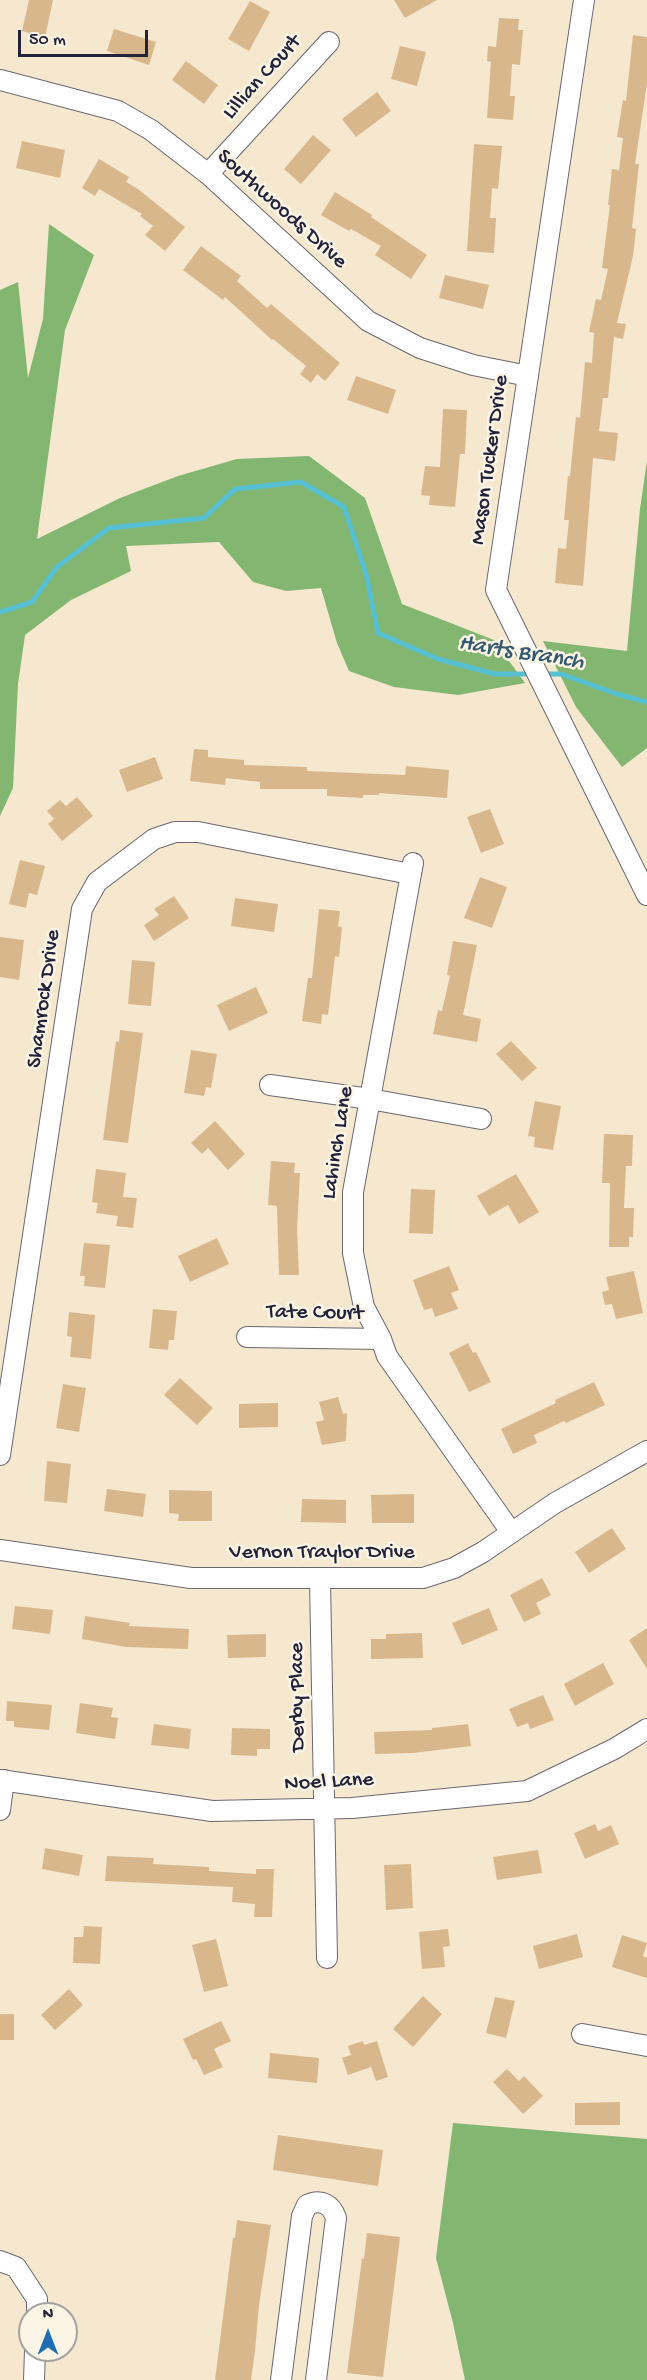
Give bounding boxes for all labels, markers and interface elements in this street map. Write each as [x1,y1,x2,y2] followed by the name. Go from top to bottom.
[21,18,152,56] scale bar
[29,30,66,51] text: 50 m
[218,30,308,126] street label: Lillian Court
[210,144,352,276] street label: Southwoods Drive
[466,373,516,547] street label: Mason Tucker Drive
[456,630,586,678] water label: Harts Branch
[22,928,68,1070] street label: Shamrock Drive
[317,1085,361,1201] street label: Lahinch Lane
[266,1300,364,1328] street label: Tate Court
[229,1541,415,1567] street label: Vernon Traylor Drive
[285,1642,313,1752] street label: Derby Place
[284,1767,374,1799] street label: Noel Lane
[18,2302,78,2362] north arrow
[43,2306,53,2325] text: N

